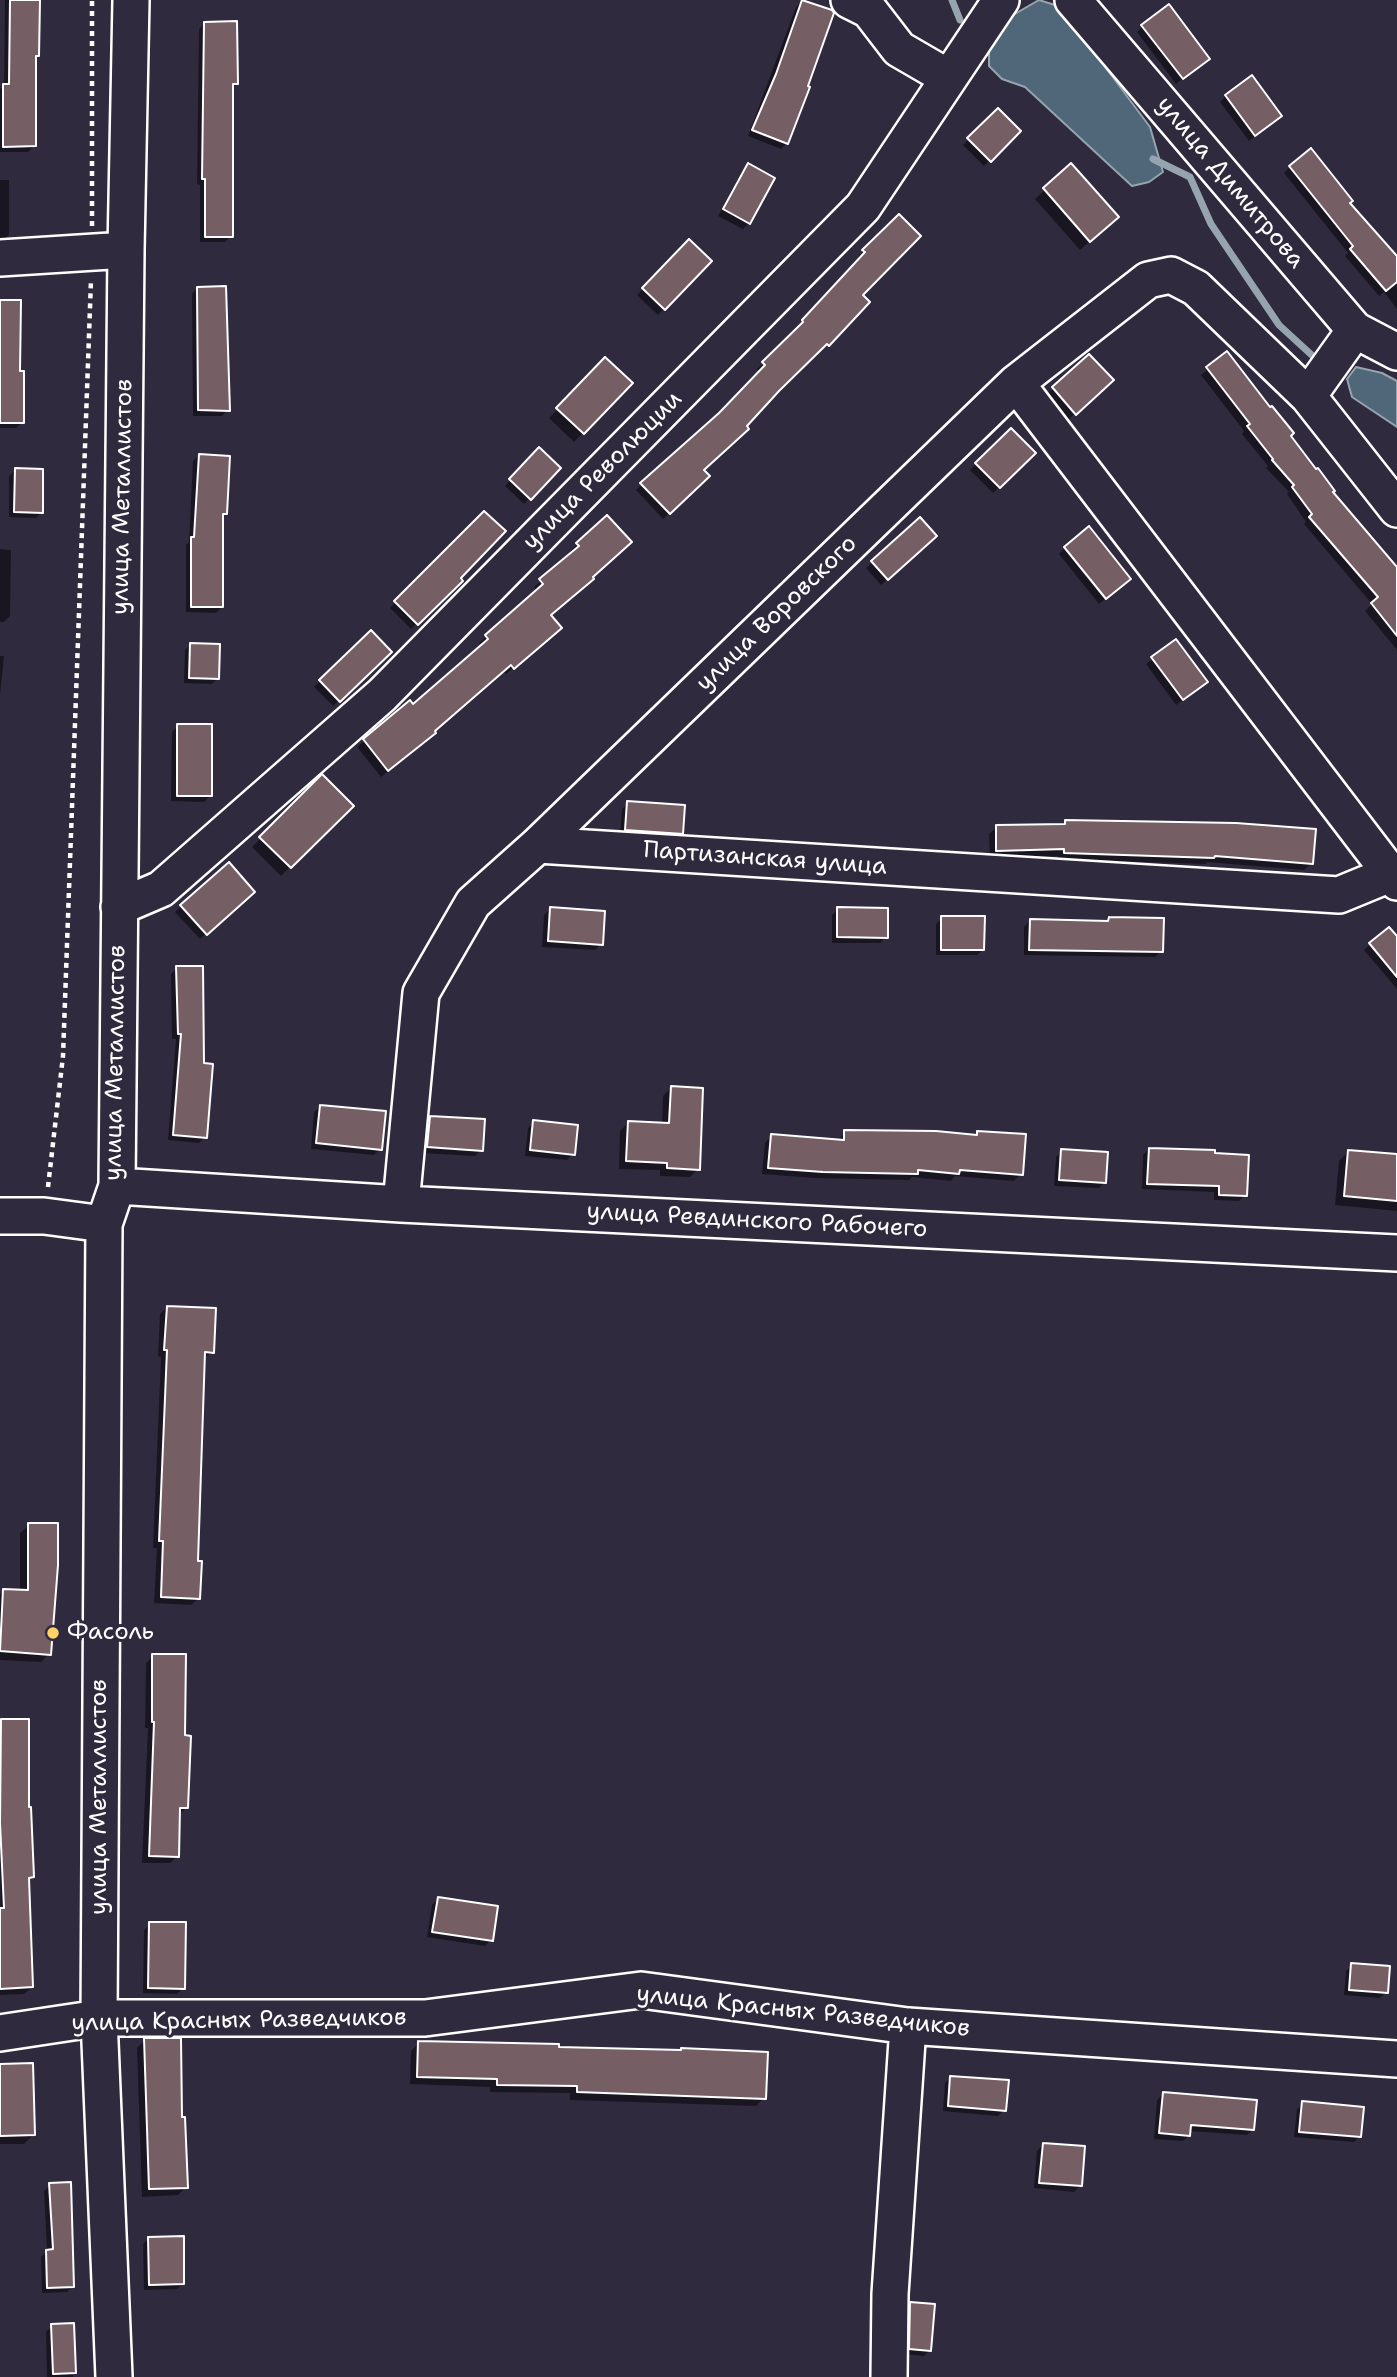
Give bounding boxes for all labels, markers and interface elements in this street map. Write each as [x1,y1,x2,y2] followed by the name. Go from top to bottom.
[1150,91,1310,275] street label: улица Димитрова
[107,379,139,615] street label: улица Металлистов
[517,385,689,557] street label: улица Революции
[691,530,863,698] street label: улица Воровского
[642,836,888,882] street label: Партизанская улица
[100,945,132,1181] street label: улица Металлистов
[586,1198,928,1244] street label: улица Ревдинского Рабочего
[67,1619,154,1647] place label: Фасоль
[45,1625,61,1641] marker: Фасоль
[86,1679,114,1915] street label: улица Металлистов
[635,1980,971,2044] street label: улица Красных Разведчиков
[71,2004,407,2038] street label: улица Красных Разведчиков

